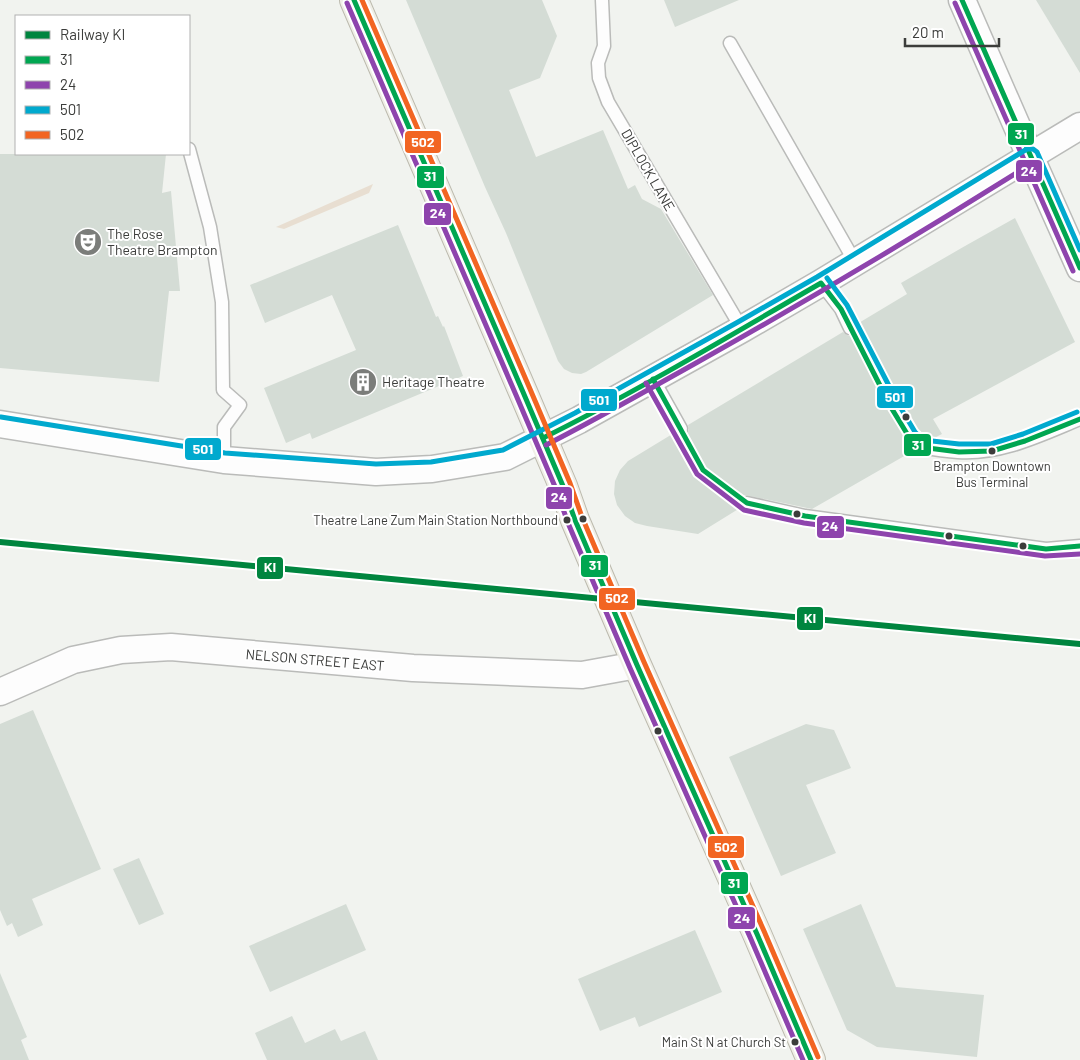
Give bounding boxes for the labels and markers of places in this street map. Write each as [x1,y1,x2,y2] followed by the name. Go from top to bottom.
[107,225,218,258] place label: The Rose Theatre Brampton
[73,227,103,257] theatre icon: The Rose Theatre Brampton
[348,367,378,397] building icon: Heritage Theatre
[382,373,485,390] place label: Heritage Theatre
[901,412,911,422] unlabelled marker
[987,446,997,456] marker: Brampton Downtown Bus Terminal
[933,458,1051,490] place label: Brampton Downtown Bus Terminal
[792,509,802,519] unlabelled marker
[313,512,558,528] place label: Theatre Lane Zum Main Station Northbound
[578,514,588,524] unlabelled marker
[562,515,572,525] marker: Theatre Lane Zum Main Station Northbound
[944,531,954,541] unlabelled marker
[1018,541,1028,551] unlabelled marker
[653,726,663,736] unlabelled marker
[662,1034,786,1050] place label: Main St N at Church St
[790,1037,800,1047] marker: Main St N at Church St

